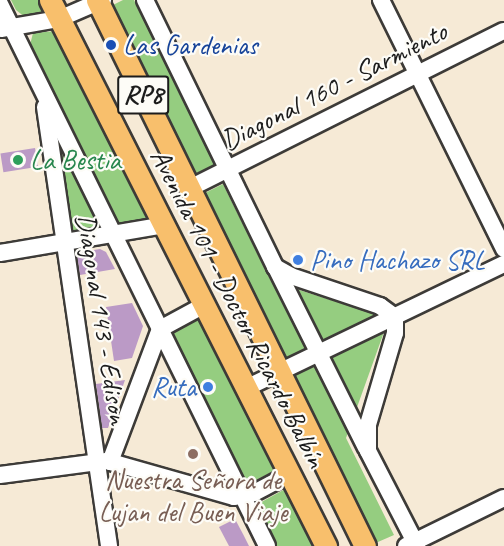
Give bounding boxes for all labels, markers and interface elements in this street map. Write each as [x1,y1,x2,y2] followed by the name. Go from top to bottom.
[216,15,452,157] street label: Diagonal 160 - Sarmiento
[123,28,259,62] place label: Las Gardenias
[104,38,118,52] marker: Las Gardenias
[116,71,170,119] road number: RP8
[30,143,120,177] place label: La Bestia
[143,143,333,473] street label: Avenida 101 - Doctor Ricardo Balbín
[11,153,25,167] marker: La Bestia
[69,211,135,427] street label: Diagonal 143 - Edison
[310,243,485,277] place label: Pino Hachazo SRL
[291,253,305,267] marker: Pino Hachazo SRL
[151,370,196,404] place label: Ruta
[201,380,215,394] marker: Ruta
[186,447,200,461] marker: Nuestra Señora de Lujan del Buen Viaje
[99,463,287,529] place label: Nuestra Señora de Lujan del Buen Viaje

